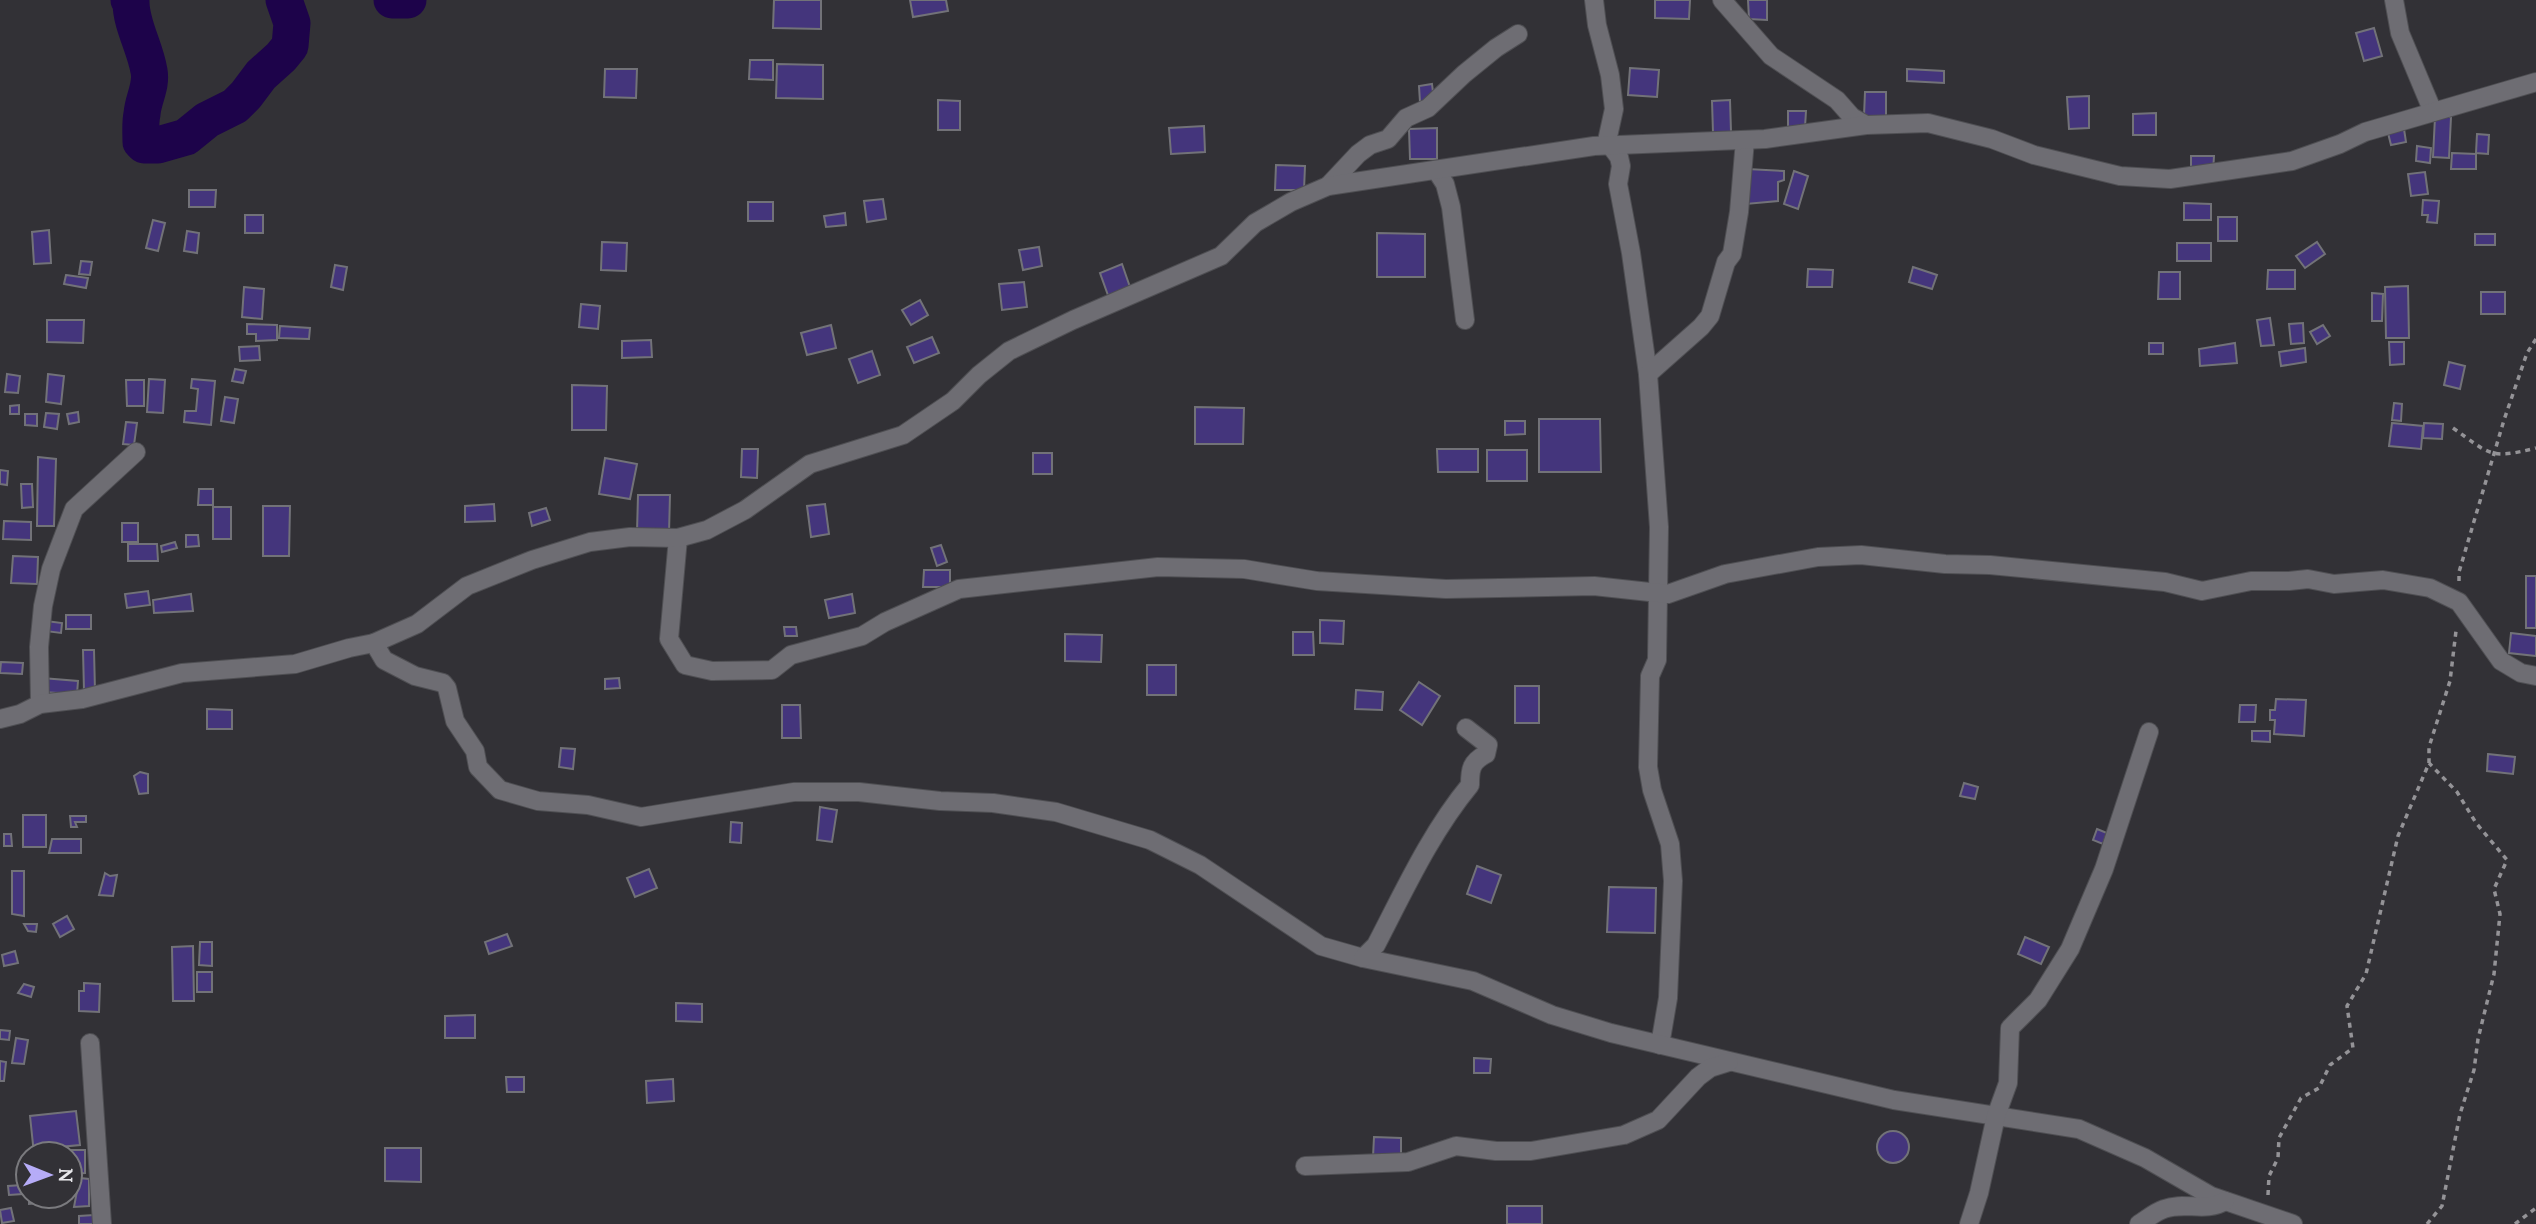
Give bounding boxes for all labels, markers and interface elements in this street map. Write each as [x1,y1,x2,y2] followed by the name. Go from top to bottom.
[14,1140,84,1210] north arrow
[54,1168,78,1183] text: N

